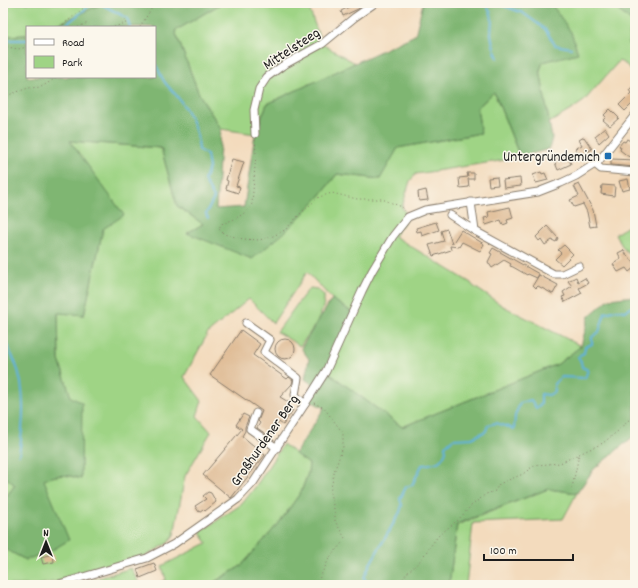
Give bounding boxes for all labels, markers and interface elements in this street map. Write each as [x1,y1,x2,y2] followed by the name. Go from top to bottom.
[259,23,325,76] street label: Mittelsteeg
[26,26,156,78] legend
[62,35,84,52] text: Road
[62,55,83,72] text: Park
[503,147,600,169] place label: Untergründemich
[603,151,613,161] marker: Untergründemich
[226,391,306,492] street label: Großhurdener Berg
[26,522,66,562] north arrow
[43,526,49,542] text: N
[484,536,573,562] scale bar
[490,543,517,560] text: 100 m

